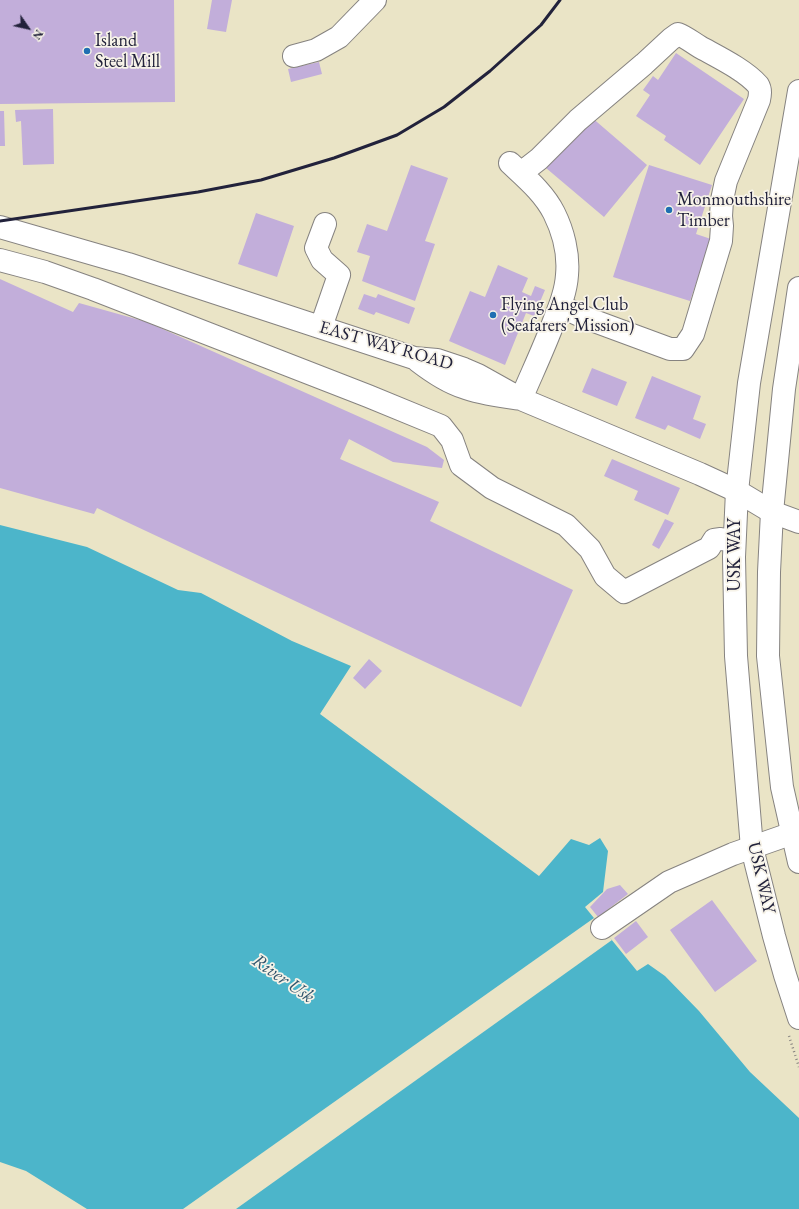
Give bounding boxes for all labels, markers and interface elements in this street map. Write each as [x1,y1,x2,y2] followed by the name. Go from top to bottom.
[8,8,48,48] north arrow
[30,27,46,42] text: N
[95,30,160,72] place label: Island Steel Mill
[82,46,92,56] marker: Island Steel Mill
[677,189,791,232] place label: Monmouthshire Timber
[664,205,674,215] marker: Monmouthshire Timber
[501,294,635,336] place label: Flying Angel Club (Seafarers' Mission)
[488,310,498,320] marker: Flying Angel Club (Seafarers' Mission)
[317,317,455,375] street label: EAST WAY ROAD
[724,518,746,592] street label: USK WAY
[742,840,780,916] street label: USK WAY
[247,949,319,1009] water label: River Usk

